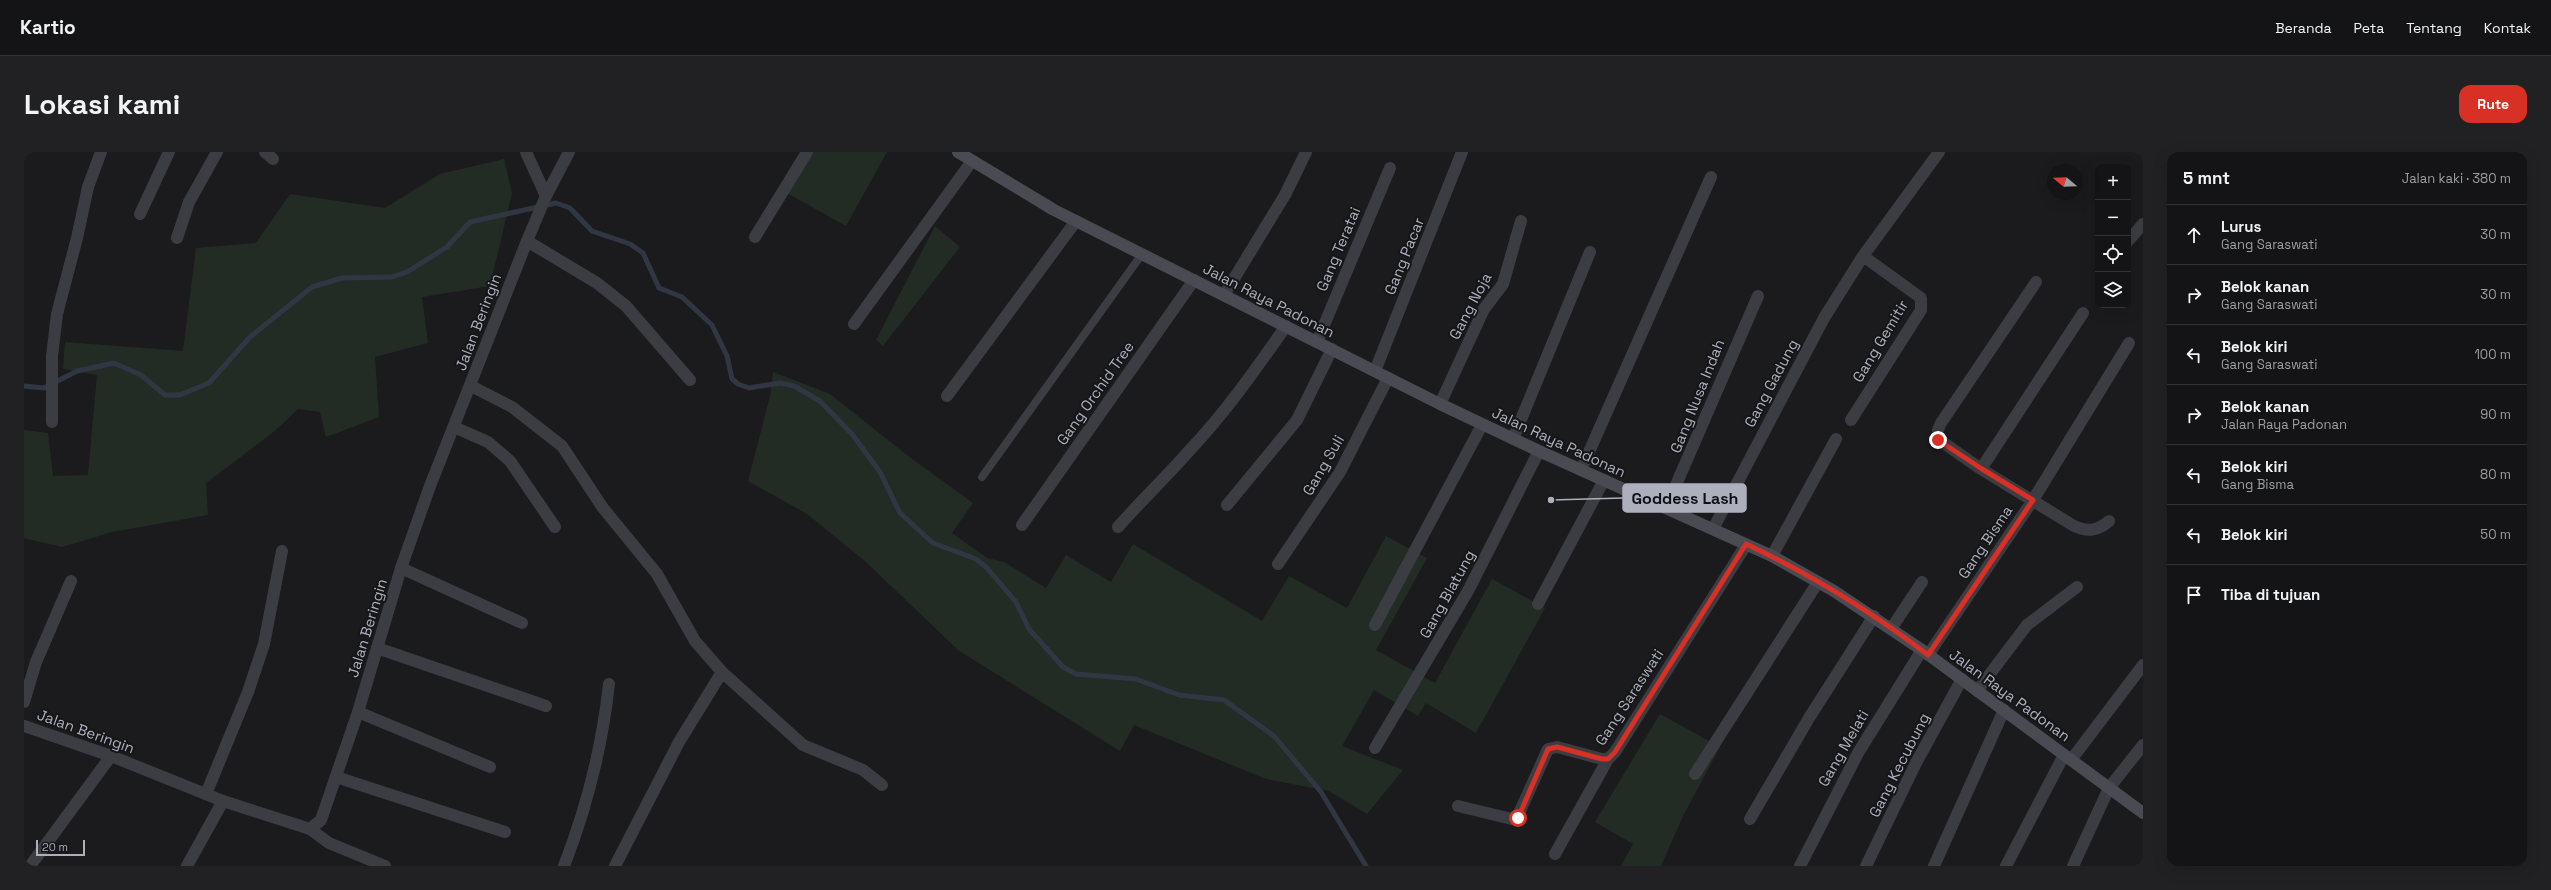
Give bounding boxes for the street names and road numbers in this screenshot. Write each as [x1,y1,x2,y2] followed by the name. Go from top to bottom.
[1312,204,1364,294] street label: Gang Teratai
[1380,214,1428,297] street label: Gang Pacar
[1200,259,1338,341] street label: Jalan Raya Padonan
[1445,269,1496,343] street label: Gang Noja
[451,271,505,373] street label: Jalan Beringin
[1848,296,1912,386] street label: Gang Gemitir
[1666,336,1728,456] street label: Gang Nusa Indah
[1740,336,1802,430] street label: Gang Gadung
[1052,337,1138,449] street label: Gang Orchid Tree
[1489,403,1629,481] street label: Jalan Raya Padonan
[1298,431,1348,499] street label: Gang Suli
[1954,501,2017,582] street label: Gang Bisma
[1415,547,1479,641] street label: Gang Blatung
[343,576,391,680] street label: Jalan Beringin
[1591,645,1667,749] street label: Gang Saraswati
[1946,645,2074,745] street label: Jalan Raya Padonan
[35,705,137,757] street label: Jalan Beringin
[1813,706,1873,790] street label: Gang Melati
[1864,710,1934,820] street label: Gang Kecubung

